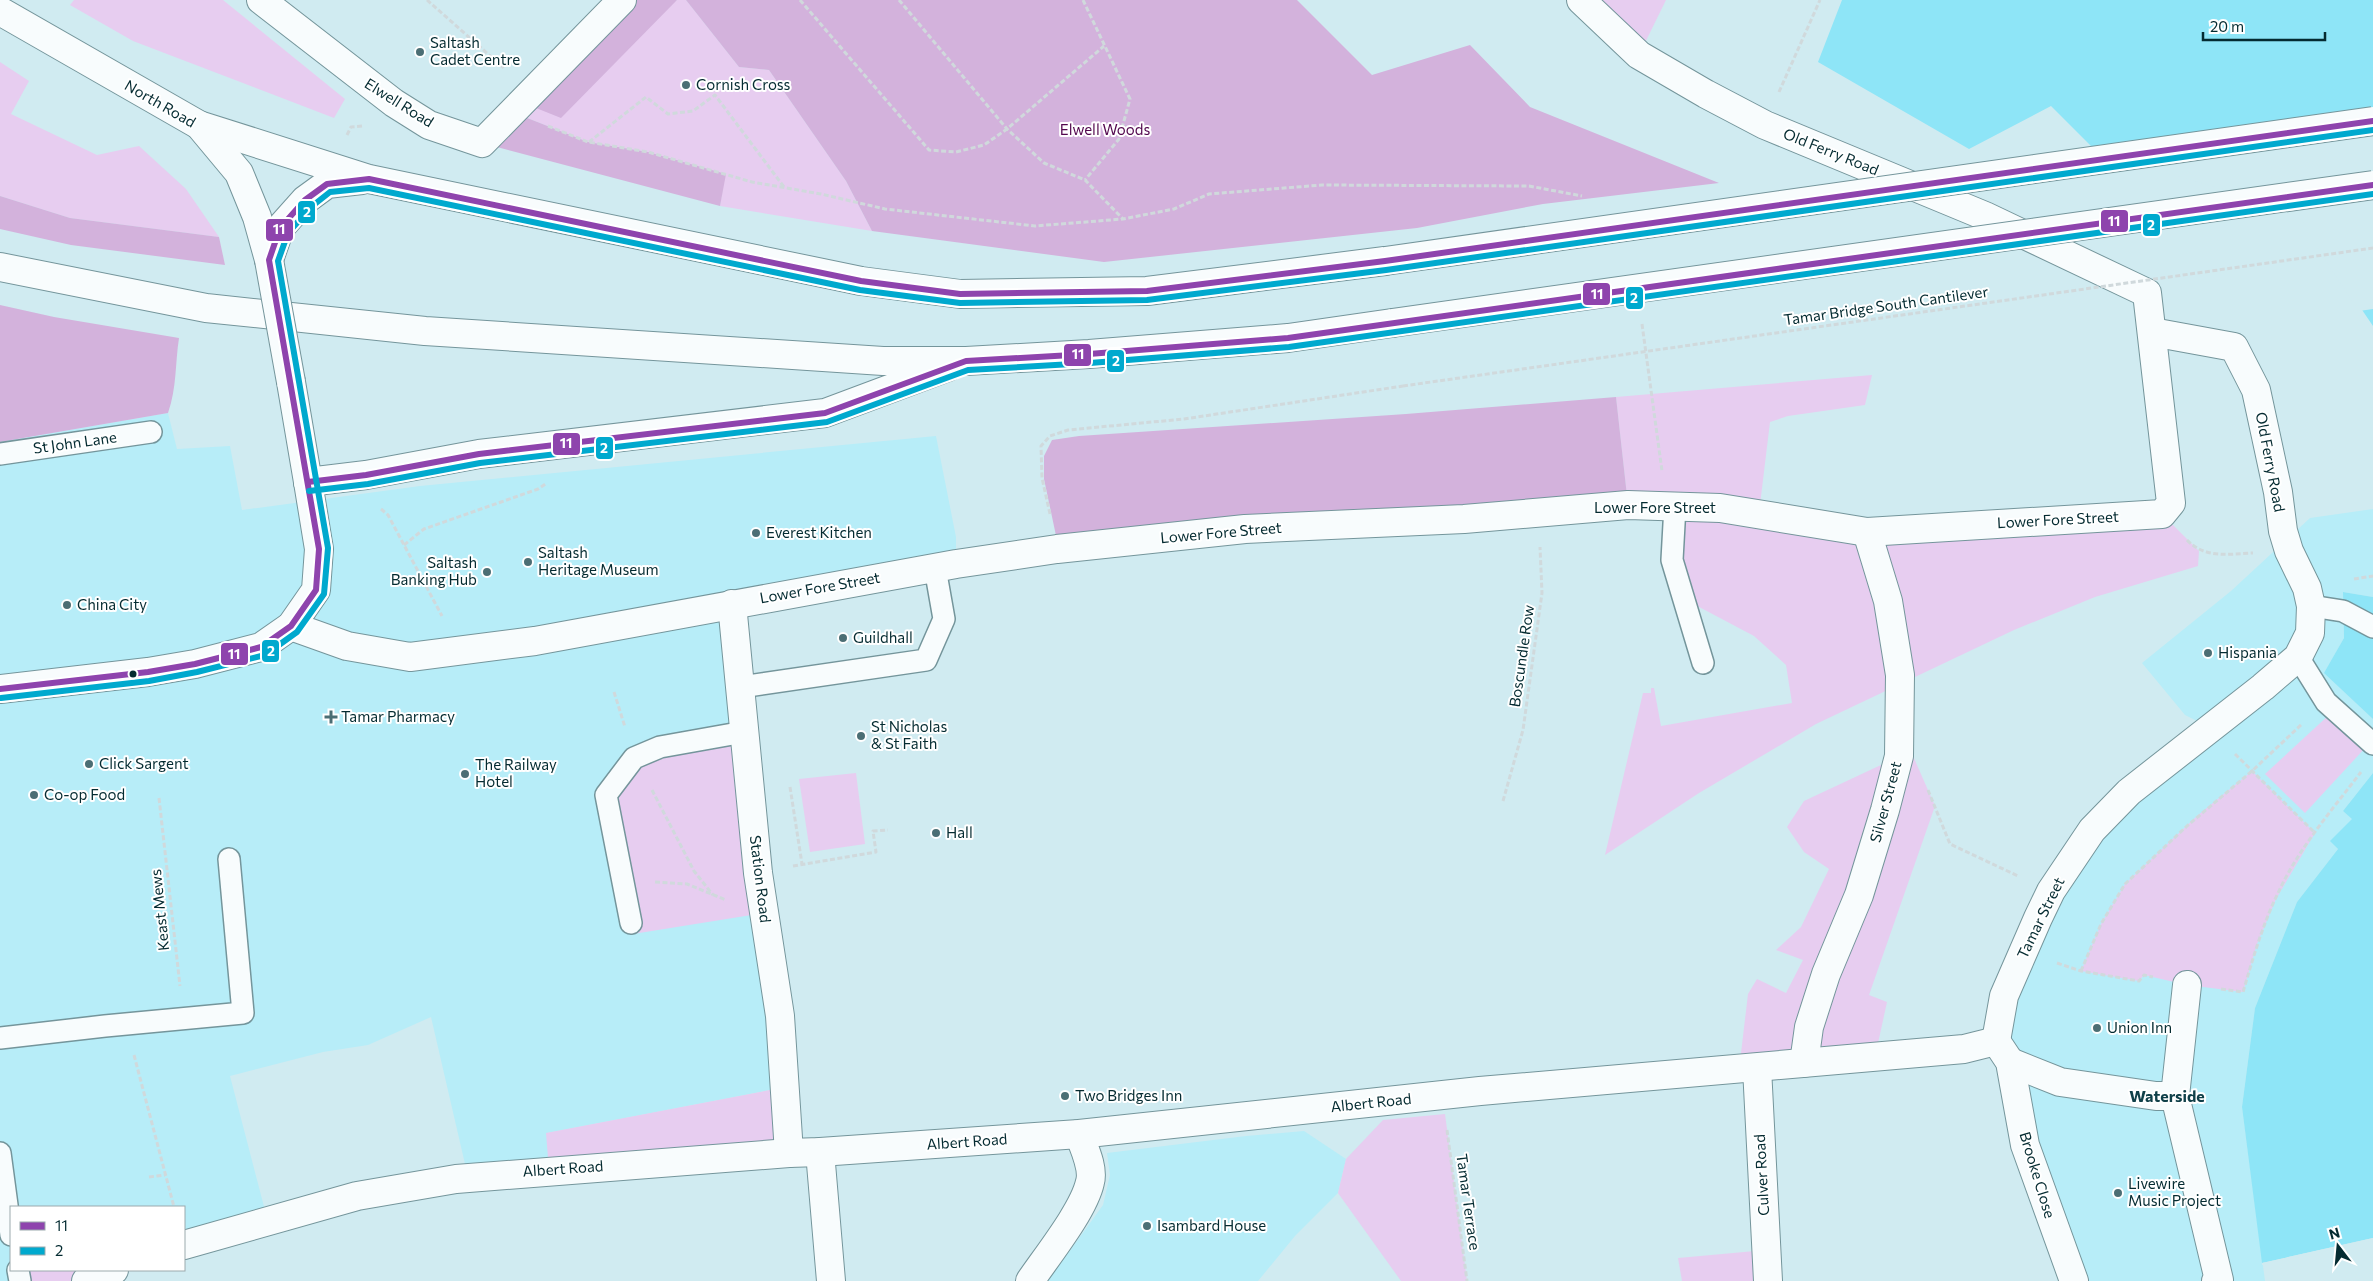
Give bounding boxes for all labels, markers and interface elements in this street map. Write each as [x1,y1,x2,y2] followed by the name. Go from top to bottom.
[2203,10,2326,42] scale bar
[2210,17,2244,35] text: 20 m
[430,33,520,68] place label: Saltash Cadet Centre
[414,46,426,58] marker: Saltash Cadet Centre
[362,74,437,130] street label: Elwell Road
[696,75,791,93] place label: Cornish Cross
[122,76,199,131] street label: North Road
[680,79,692,91] marker: Cornish Cross
[1060,120,1150,138] park label: Elwell Woods
[1781,124,1882,178] street label: Old Ferry Road
[297,200,316,224] line badge: 2
[303,203,311,220] text: 2
[2100,209,2129,233] line badge: 11
[2108,212,2120,229] text: 11
[2142,213,2161,237] line badge: 2
[2147,216,2155,233] text: 2
[265,218,294,242] line badge: 11
[273,220,285,237] text: 11
[1582,282,1611,306] line badge: 11
[1782,282,1989,328] street label: Tamar Bridge South Cantilever
[1591,285,1603,302] text: 11
[1625,286,1644,310] line badge: 2
[1630,289,1638,306] text: 2
[1063,343,1092,367] line badge: 11
[1072,345,1084,362] text: 11
[1106,349,1125,373] line badge: 2
[1112,352,1120,369] text: 2
[2252,410,2289,513] street label: Old Ferry Road
[32,427,118,457] street label: St John Lane
[552,432,581,456] line badge: 11
[560,434,572,451] text: 11
[595,436,614,460] line badge: 2
[600,439,608,456] text: 2
[1594,498,1716,516] street label: Lower Fore Street
[1997,507,2119,531] street label: Lower Fore Street
[1159,518,1282,546] street label: Lower Fore Street
[766,523,872,541] place label: Everest Kitchen
[750,527,762,539] marker: Everest Kitchen
[538,543,659,578] place label: Saltash Heritage Museum
[391,553,477,588] place label: Saltash Banking Hub
[522,556,534,568] marker: Saltash Heritage Museum
[481,566,493,578] marker: Saltash Banking Hub
[758,568,881,606] street label: Lower Fore Street
[77,595,147,613] place label: China City
[61,599,73,611] marker: China City
[1505,603,1537,708] street label: Boscundle Row
[853,628,913,646] place label: Guildhall
[837,632,849,644] marker: Guildhall
[261,639,280,663] line badge: 2
[220,642,249,666] line badge: 11
[267,642,275,659] text: 2
[2218,643,2277,661] place label: Hispania
[228,645,240,662] text: 11
[2202,647,2214,659] marker: Hispania
[128,669,138,679] unlabelled marker
[341,707,455,725] place label: Tamar Pharmacy
[325,711,337,723] marker: Tamar Pharmacy
[871,717,947,752] place label: St Nicholas & St Faith
[855,730,867,742] marker: St Nicholas & St Faith
[99,754,189,772] place label: Click Sargent
[475,755,557,790] place label: The Railway Hotel
[83,758,95,770] marker: Click Sargent
[1866,759,1904,844] street label: Silver Street
[459,768,471,780] marker: The Railway Hotel
[44,785,125,803] place label: Co-op Food
[28,789,40,801] marker: Co-op Food
[946,823,973,841] place label: Hall
[930,827,942,839] marker: Hall
[747,834,775,924] street label: Station Road
[146,868,172,952] street label: Keast Mews
[2013,874,2068,961] street label: Tamar Street
[2107,1018,2172,1036] place label: Union Inn
[2091,1022,2103,1034] marker: Union Inn
[1075,1086,1182,1104] place label: Two Bridges Inn
[2129,1086,2205,1105] district label: Waterside
[1330,1089,1412,1115] street label: Albert Road
[1059,1090,1071,1102] marker: Two Bridges Inn
[926,1129,1008,1153] street label: Albert Road
[2016,1129,2060,1220] street label: Brooke Close
[1750,1134,1772,1216] street label: Culver Road
[1453,1152,1485,1251] street label: Tamar Terrace
[522,1156,604,1180] street label: Albert Road
[2128,1174,2221,1209] place label: Livewire Music Project
[2112,1187,2124,1199] marker: Livewire Music Project
[10,1206,185,1271] legend
[55,1216,68,1234] text: 11
[1157,1216,1266,1234] place label: Isambard House
[1141,1220,1153,1232] marker: Isambard House
[2313,1221,2363,1271] north arrow
[2327,1223,2342,1243] text: N
[55,1241,63,1259] text: 2

